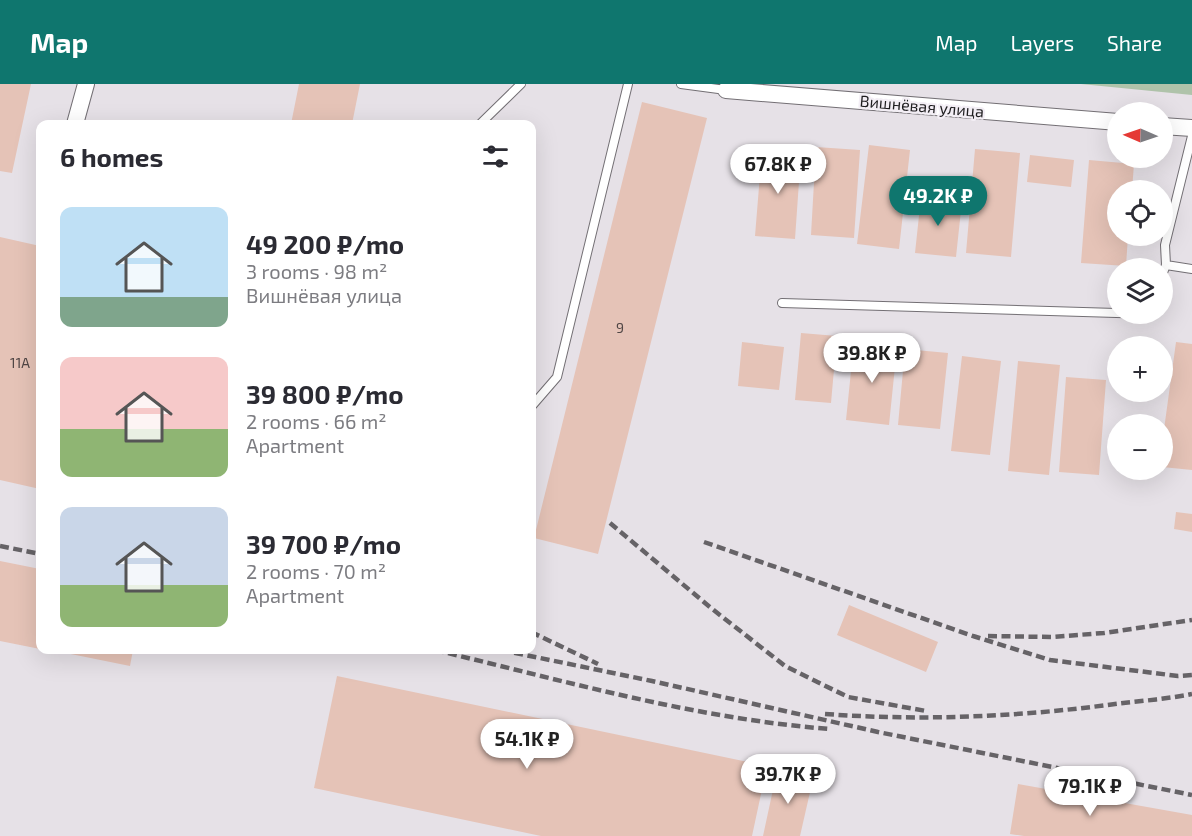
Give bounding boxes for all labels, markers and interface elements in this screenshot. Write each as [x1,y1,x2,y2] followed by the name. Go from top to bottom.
[30,25,88,59] text: Map
[935,30,977,55] text: Map
[1010,30,1074,55] text: Layers
[1107,30,1162,55] text: Share
[859,91,985,121] street label: Вишнёвая улица
[1107,102,1173,168] north arrow
[1107,102,1173,480] map controls
[479,140,512,173] icon: filters
[60,141,163,172] text: 6 homes
[723,144,833,195] pin: 67.8K ₽
[744,151,812,175] text: 67.8K ₽
[883,176,993,227] pin: 49.2K ₽
[1107,180,1173,246] button: locate
[903,183,973,207] text: 49.2K ₽
[246,228,404,259] text: 49 200 ₽/mo
[108,231,180,303] icon: home
[1107,258,1173,324] button: layers
[246,259,387,283] text: 3 rooms · 98 m²
[246,283,402,307] text: Вишнёвая улица
[616,319,624,336] house number: 9
[817,333,927,384] pin: 39.8K ₽
[1107,336,1173,402] button: +
[837,340,907,364] text: 39.8K ₽
[10,354,30,371] house number: 11А
[246,378,403,409] text: 39 800 ₽/mo
[108,381,180,453] icon: home
[246,409,387,433] text: 2 rooms · 66 m²
[1107,414,1173,480] button: −
[246,433,344,457] text: Apartment
[246,528,401,559] text: 39 700 ₽/mo
[108,531,180,603] icon: home
[246,559,386,583] text: 2 rooms · 70 m²
[246,583,344,607] text: Apartment
[472,719,582,770] pin: 54.1K ₽
[494,726,560,750] text: 54.1K ₽
[733,754,843,805] pin: 39.7K ₽
[755,761,821,785] text: 39.7K ₽
[1035,766,1145,817] pin: 79.1K ₽
[1058,773,1122,797] text: 79.1K ₽

